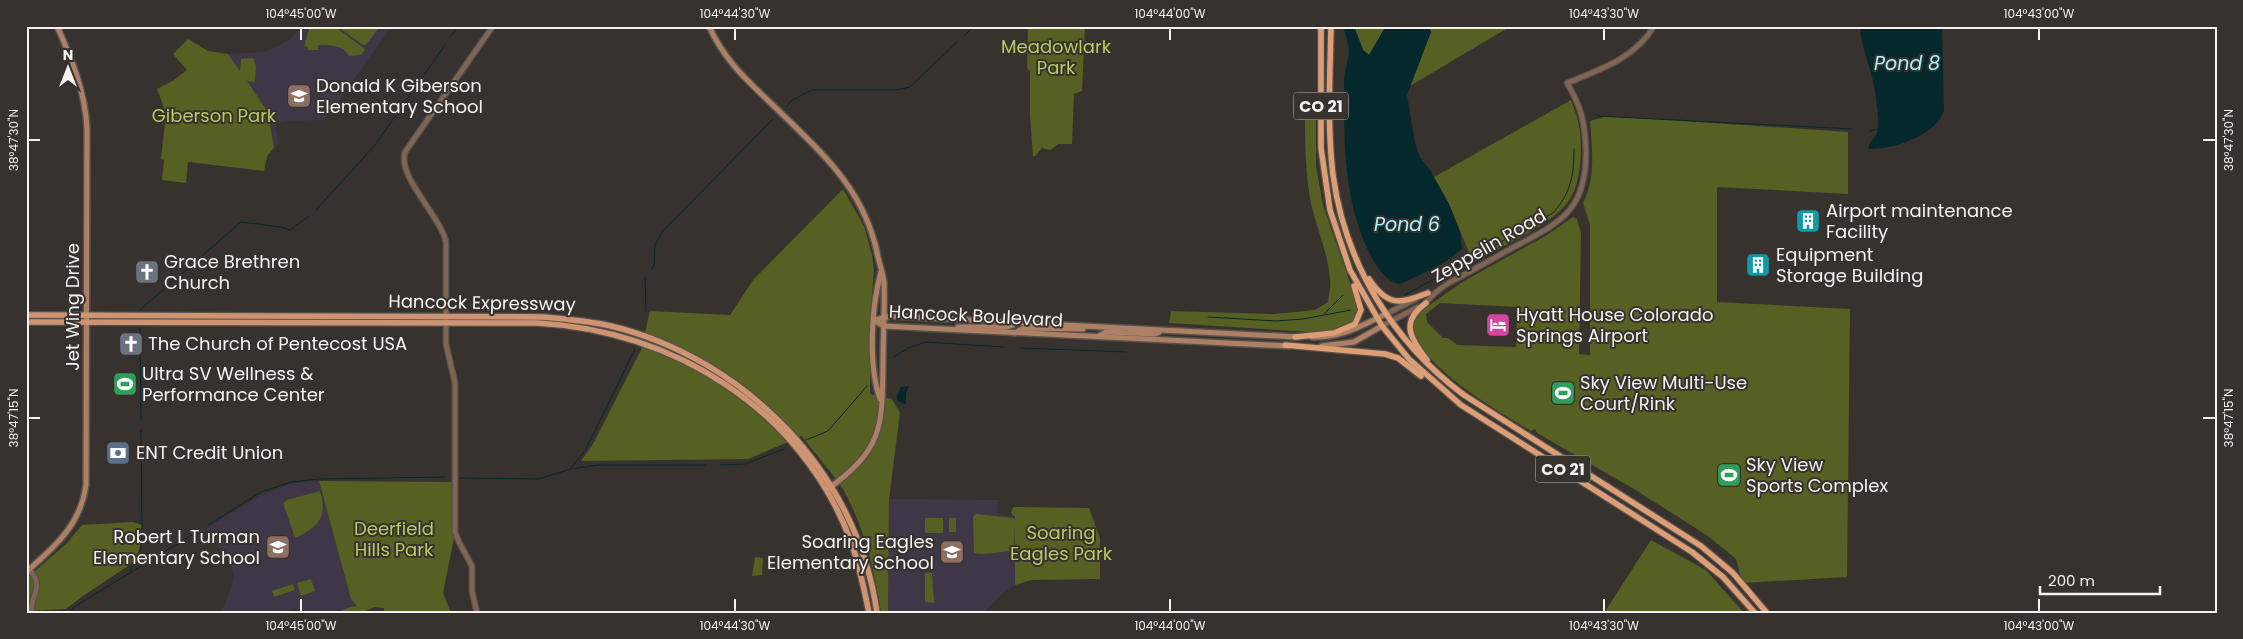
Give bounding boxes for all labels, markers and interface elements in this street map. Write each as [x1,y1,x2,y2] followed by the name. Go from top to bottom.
[265,5,337,22] text: 104°45'00"W
[700,5,771,22] text: 104°44'30"W
[1134,5,1206,22] text: 104°44'00"W
[1569,5,1639,22] text: 104°43'30"W
[2004,5,2075,22] text: 104°43'00"W
[1001,34,1112,80] park label: Meadowlark Park
[42,42,92,92] north arrow
[63,45,73,65] text: N
[1874,50,1940,77] water label: Pond 8
[316,73,483,119] place label: Donald K Giberson Elementary School
[286,83,312,109] school or university icon: Donald K Giberson Elementary School
[1294,92,1348,120] road number: CO 21
[152,103,277,128] park label: Giberson Park
[5,109,22,171] text: 38°47'30"N
[2220,109,2237,171] text: 38°47'30"N
[1826,198,2013,244] place label: Airport maintenance Facility
[1427,203,1551,288] street label: Zeppelin Road
[1795,208,1821,234] building icon: Airport maintenance Facility
[1374,211,1440,238] water label: Pond 6
[1776,242,1923,288] place label: Equipment Storage Building
[60,243,85,371] street label: Jet Wing Drive
[164,249,300,295] place label: Grace Brethren Church
[1745,252,1771,278] building icon: Equipment Storage Building
[134,259,160,285] church icon: Grace Brethren Church
[388,288,576,317] street label: Hancock Expressway
[888,298,1064,333] street label: Hancock Boulevard
[1516,302,1713,348] place label: Hyatt House Colorado Springs Airport
[1485,312,1511,338] hotel icon: Hyatt House Colorado Springs Airport
[118,331,144,357] church icon: The Church of Pentecost USA
[148,331,407,356] place label: The Church of Pentecost USA
[142,361,325,407] place label: Ultra SV Wellness & Performance Center
[1580,370,1747,416] place label: Sky View Multi-Use Court/Rink
[112,371,138,397] sports icon: Ultra SV Wellness & Performance Center
[1550,380,1576,406] sports icon: Sky View Multi-Use Court/Rink
[5,389,22,447] text: 38°47'15"N
[2220,389,2237,447] text: 38°47'15"N
[105,440,131,466] bank icon: ENT Credit Union
[136,440,283,465] place label: ENT Credit Union
[1746,452,1888,498] place label: Sky View Sports Complex
[1536,456,1590,482] road number: CO 21
[1716,462,1742,488] sports icon: Sky View Sports Complex
[354,516,434,562] park label: Deerfield Hills Park
[1010,520,1113,566] park label: Soaring Eagles Park
[93,524,260,570] place label: Robert L Turman Elementary School
[767,529,934,575] place label: Soaring Eagles Elementary School
[265,534,291,560] school or university icon: Robert L Turman Elementary School
[939,539,965,565] school or university icon: Soaring Eagles Elementary School
[2040,564,2160,596] scale bar
[2048,570,2095,591] text: 200 m
[265,617,337,634] text: 104°45'00"W
[700,617,771,634] text: 104°44'30"W
[1134,617,1206,634] text: 104°44'00"W
[1569,617,1639,634] text: 104°43'30"W
[2004,617,2075,634] text: 104°43'00"W

